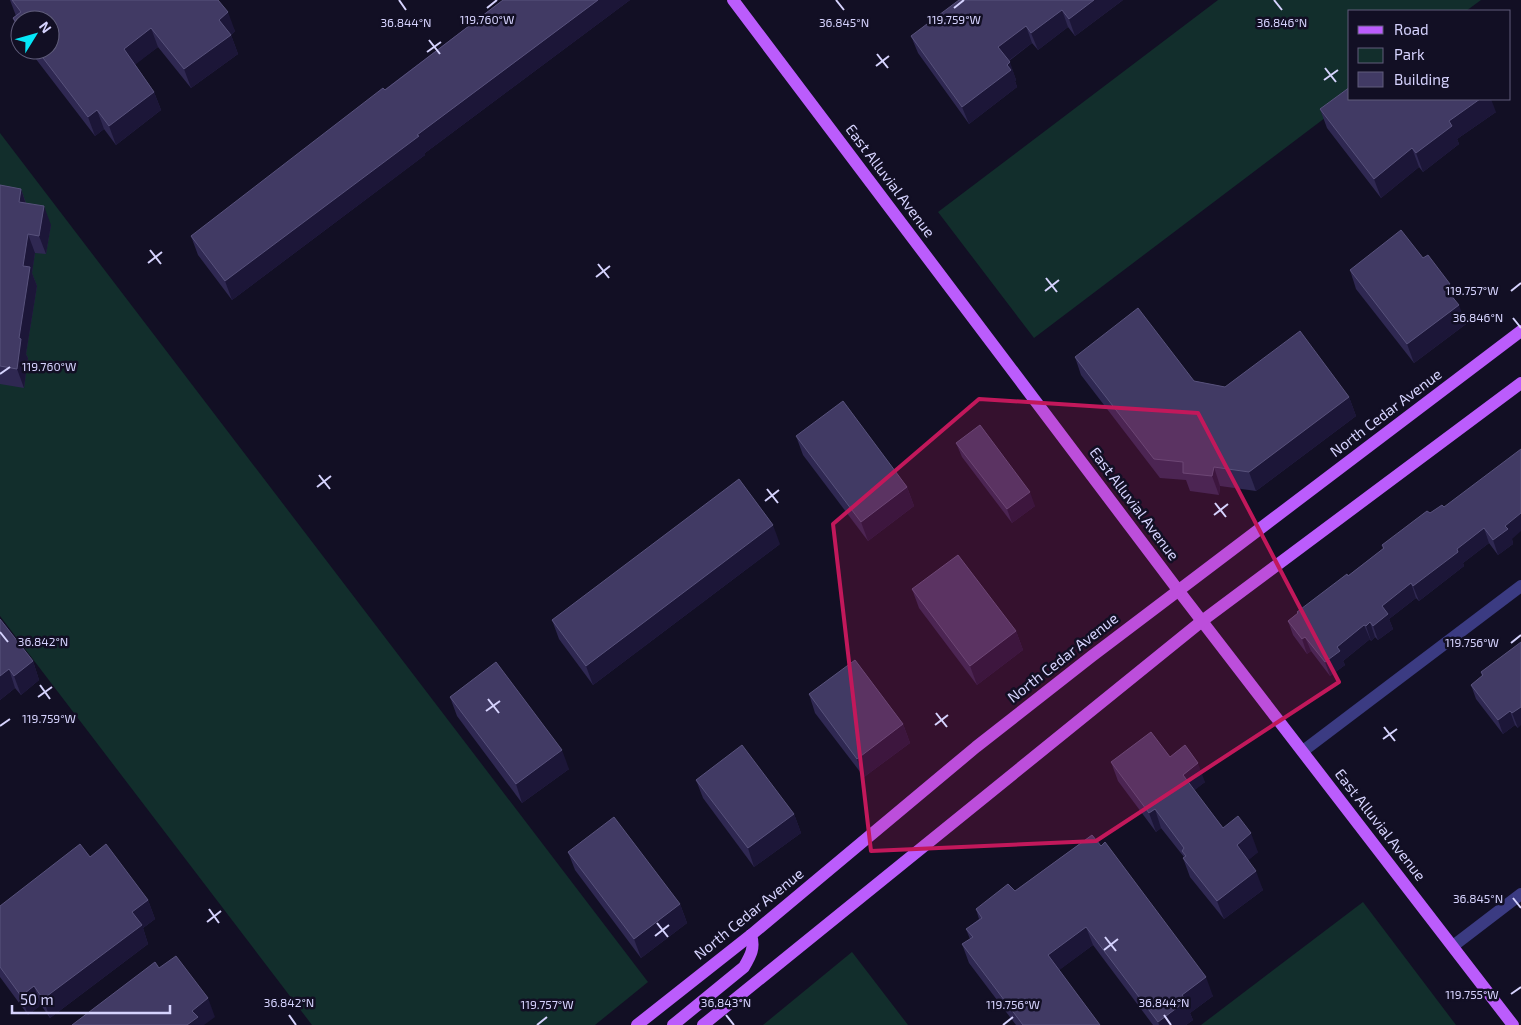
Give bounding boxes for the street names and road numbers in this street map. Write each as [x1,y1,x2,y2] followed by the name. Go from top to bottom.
[842,120,939,241] street label: East Alluvial Avenue
[1326,364,1445,460] street label: North Cedar Avenue
[1086,443,1183,564] street label: East Alluvial Avenue
[1004,608,1121,706] street label: North Cedar Avenue
[1332,765,1430,884] street label: East Alluvial Avenue
[690,864,807,963] street label: North Cedar Avenue

